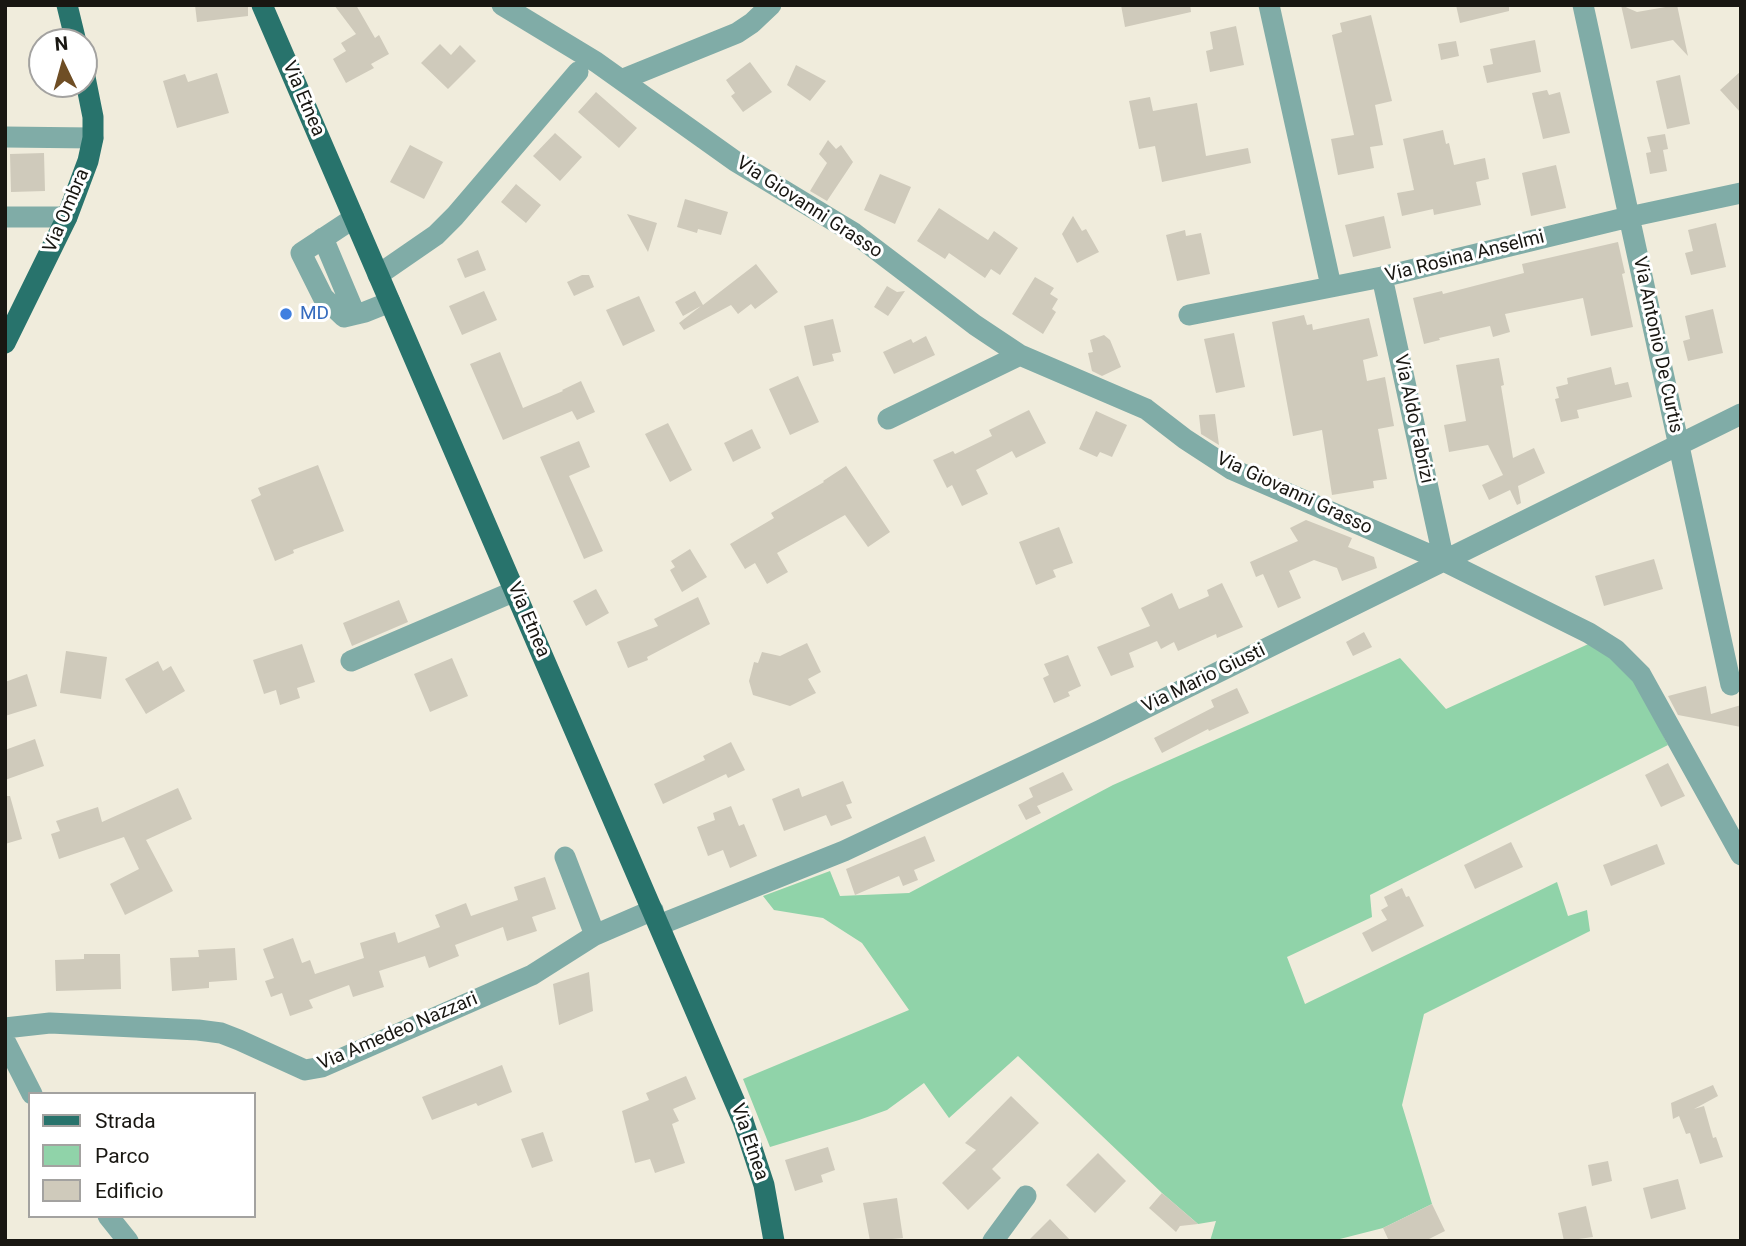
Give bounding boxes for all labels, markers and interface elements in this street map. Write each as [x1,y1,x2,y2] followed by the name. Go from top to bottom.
[28,28,98,98] north arrow
[54,32,69,56] text: N
[277,58,329,140] street label: Via Etnea
[732,152,886,264] street label: Via Giovanni Grasso
[39,166,95,256] street label: Via Ombra
[1383,226,1547,288] street label: Via Rosina Anselmi
[1627,255,1687,435] street label: Via Antonio De Curtis
[300,303,329,325] place label: MD
[278,306,294,322] marker: MD
[1388,352,1438,486] street label: Via Aldo Fabrizi
[1212,448,1376,540] street label: Via Giovanni Grasso
[502,579,554,661] street label: Via Etnea
[1139,639,1269,719] street label: Via Mario Giusti
[315,988,481,1076] street label: Via Amedeo Nazzari
[28,1092,256,1218] legend
[725,1101,773,1183] street label: Via Etnea
[95,1109,156,1133] text: Strada
[95,1144,149,1168] text: Parco
[95,1179,163,1203] text: Edificio

